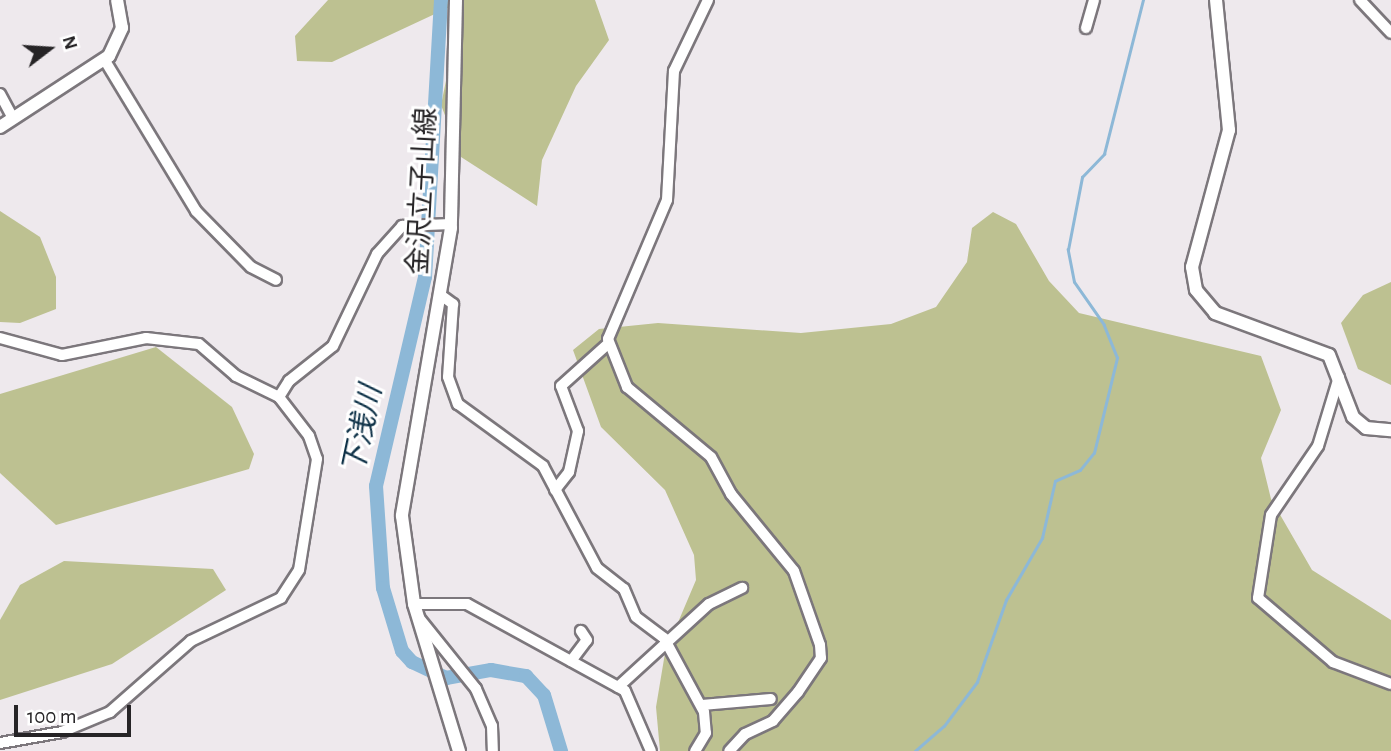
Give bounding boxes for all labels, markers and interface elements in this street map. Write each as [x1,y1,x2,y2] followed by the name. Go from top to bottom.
[14,14,84,84] north arrow
[59,34,81,52] text: N
[402,106,444,276] street label: 金沢立子山線
[336,382,390,478] water label: 下浅川
[18,692,135,736] scale bar
[27,706,77,727] text: 100 m

